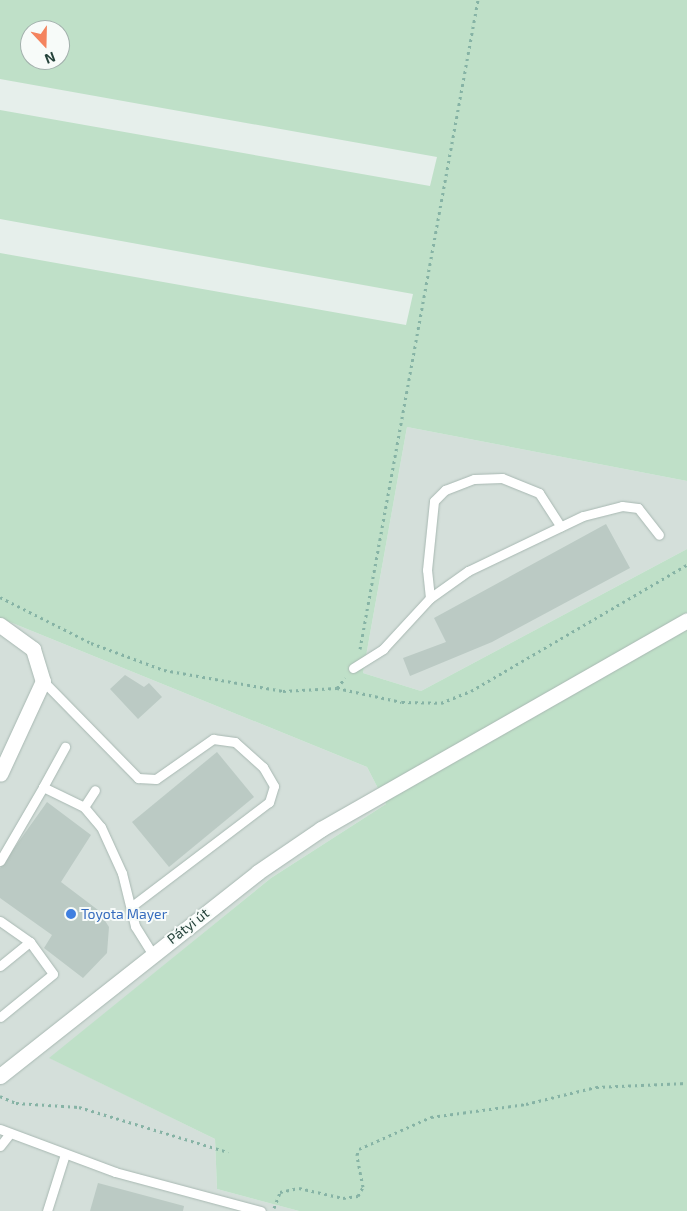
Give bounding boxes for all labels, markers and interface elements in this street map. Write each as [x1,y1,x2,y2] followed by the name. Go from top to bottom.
[20,20,70,70] north arrow
[42,49,58,68] text: N
[164,904,212,948] street label: Pátyi út
[81,906,167,922] place label: Toyota Mayer
[65,908,77,920] marker: Toyota Mayer

